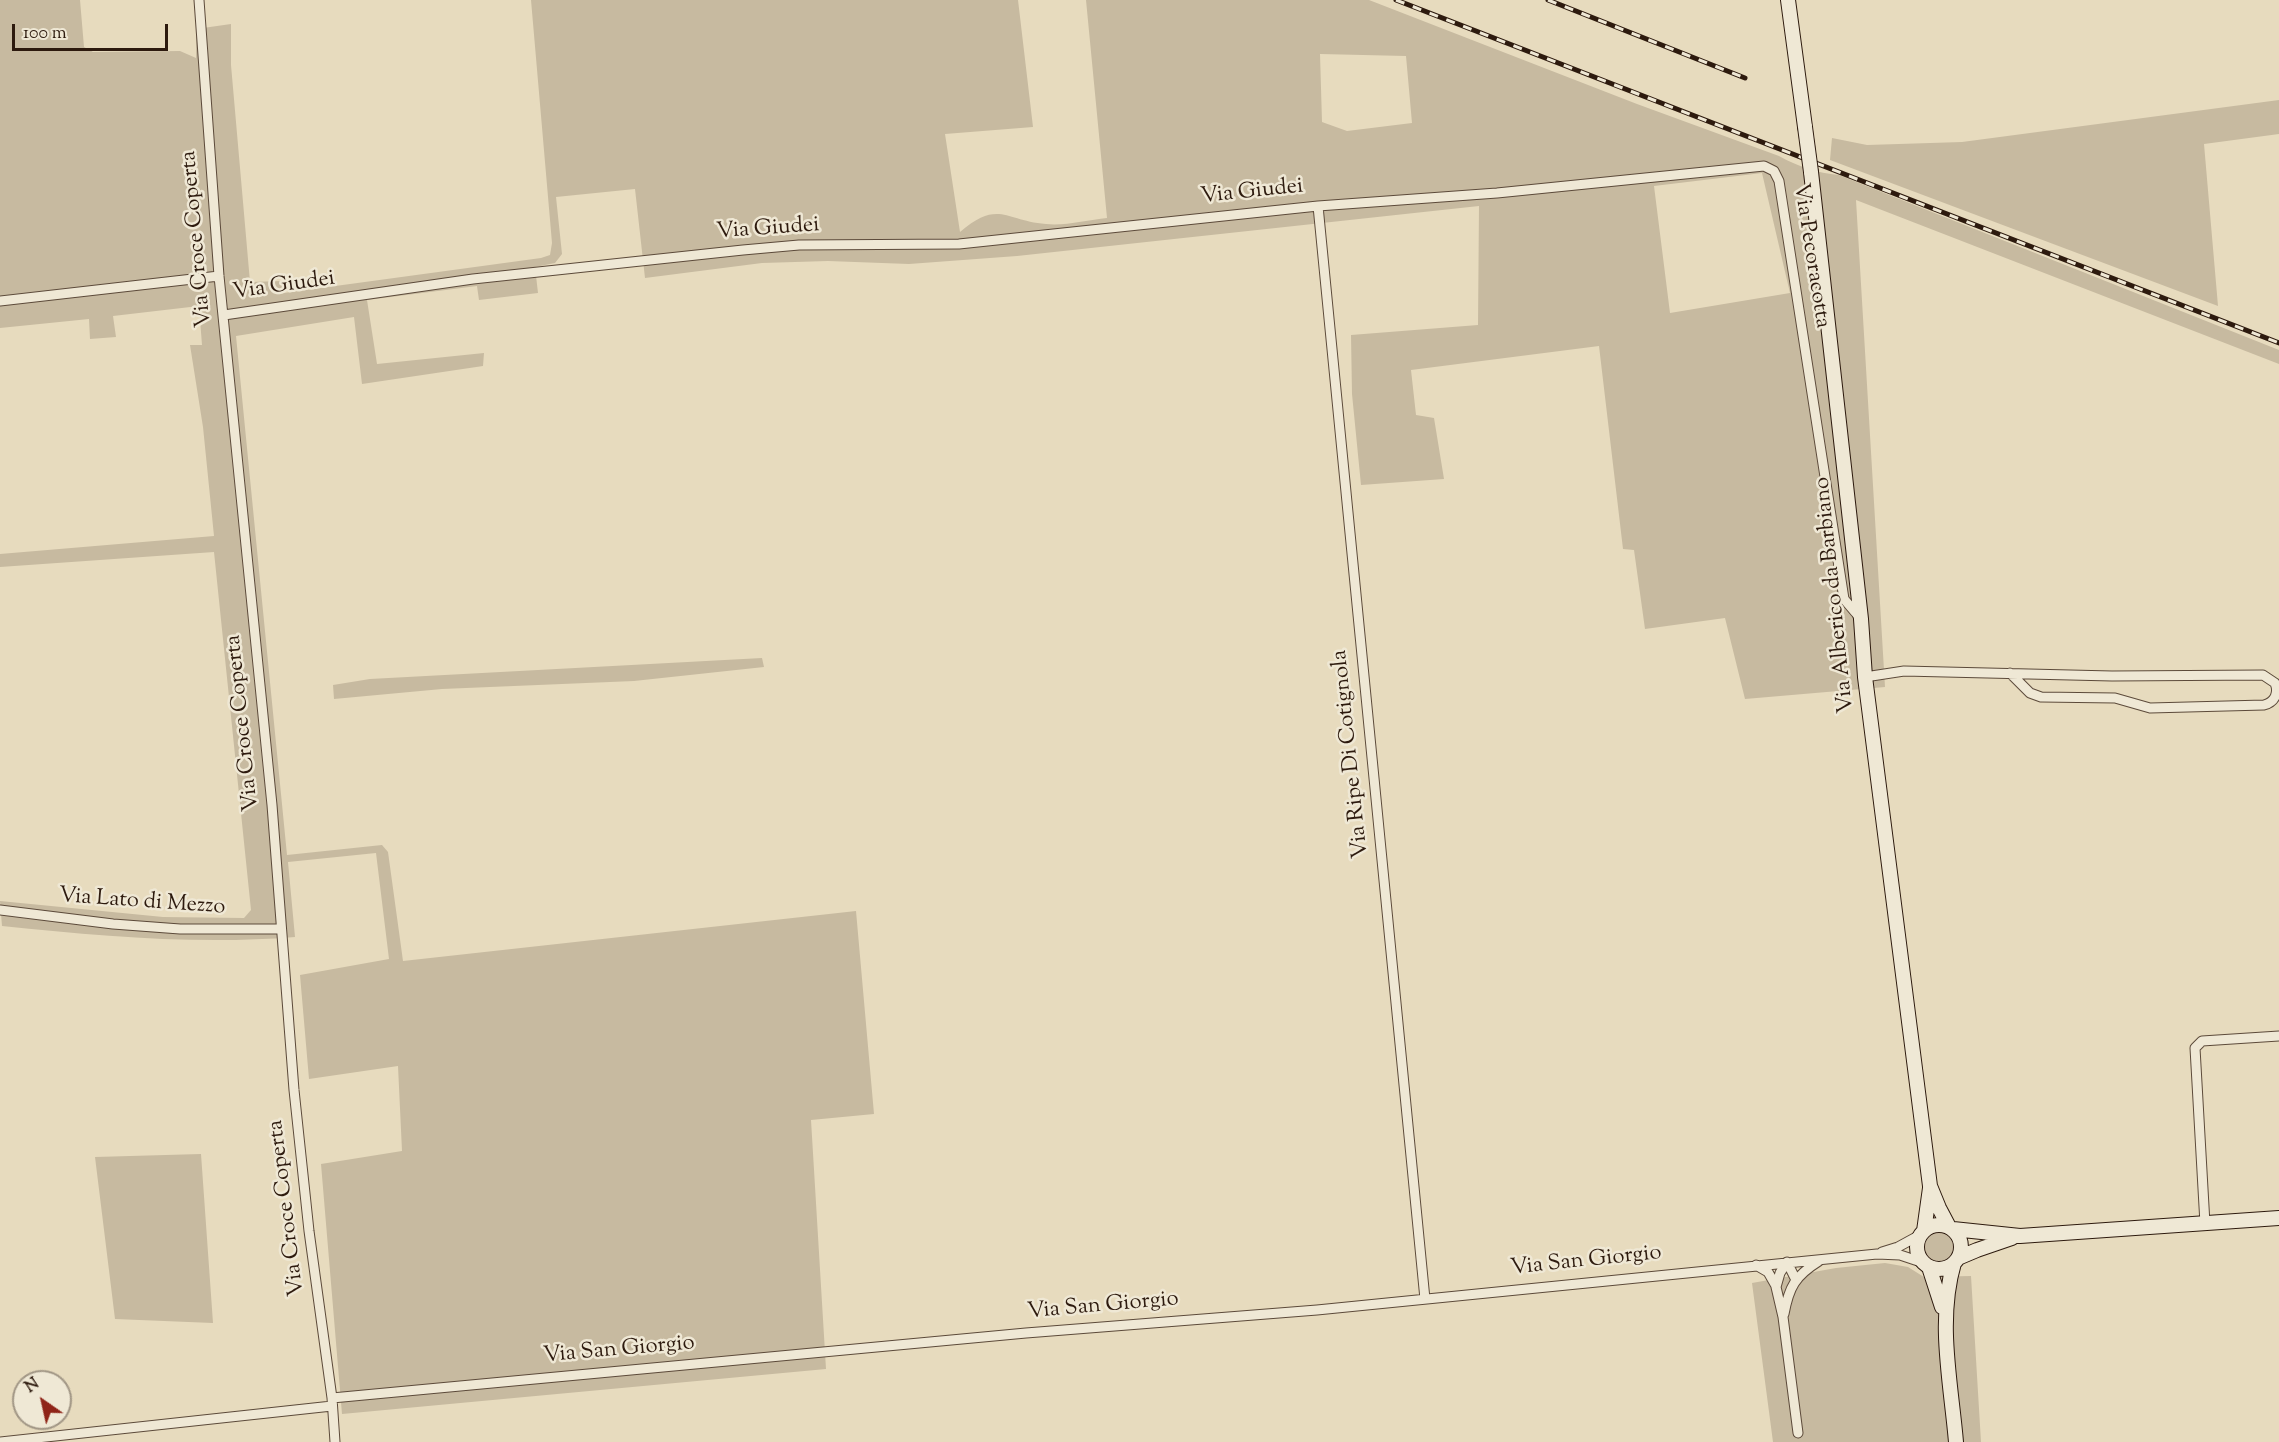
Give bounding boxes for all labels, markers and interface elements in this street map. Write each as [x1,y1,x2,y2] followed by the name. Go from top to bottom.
[15,12,171,50] scale bar
[23,21,67,47] text: 100 m
[177,149,219,329] street label: Via Croce Coperta
[1199,174,1305,212] street label: Via Giudei
[1786,182,1834,330] street label: Via Pecoracotta
[716,213,820,247] street label: Via Giudei
[231,267,337,307] street label: Via Giudei
[1810,476,1862,714] street label: Via Alberico da Barbiano
[222,633,266,813] street label: Via Croce Coperta
[1328,648,1376,860] street label: Via Ripe Di Cotignola
[58,884,226,922] street label: Via Lato di Mezzo
[264,1118,312,1298] street label: Via Croce Coperta
[1509,1241,1663,1283] street label: Via San Giorgio
[1026,1287,1180,1327] street label: Via San Giorgio
[542,1331,696,1371] street label: Via San Giorgio
[12,1370,72,1430] north arrow
[21,1373,45,1399] text: N

